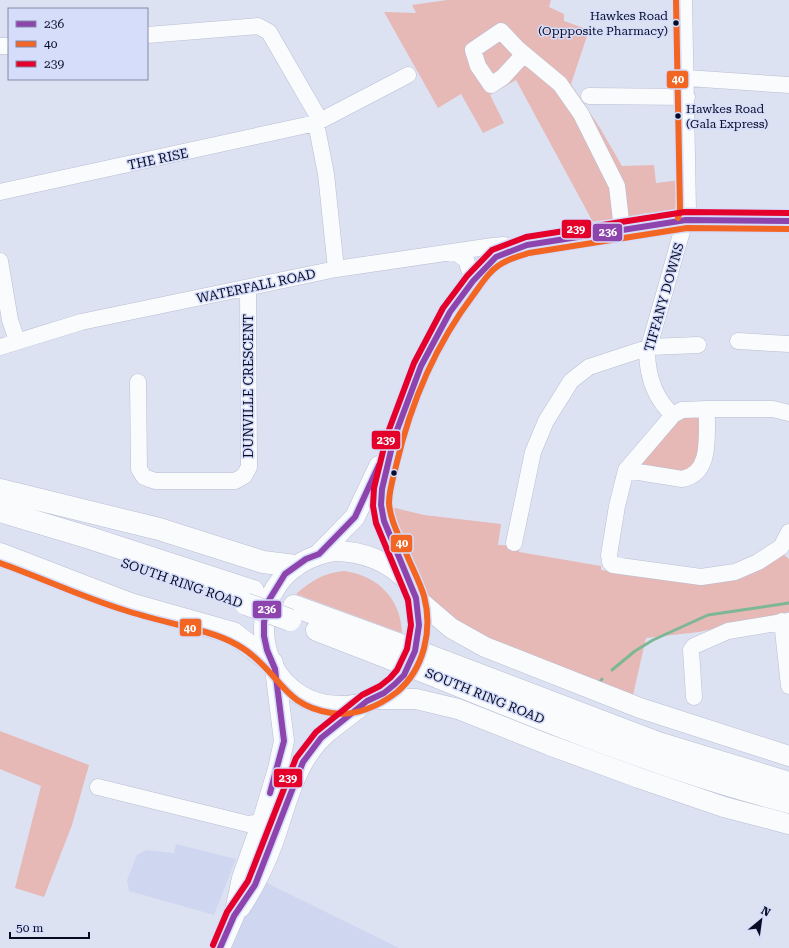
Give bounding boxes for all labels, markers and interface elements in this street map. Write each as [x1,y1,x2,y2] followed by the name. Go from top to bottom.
[8,8,148,80] legend
[538,9,668,38] place label: Hawkes Road (Oppposite Pharmacy)
[44,17,64,31] text: 236
[671,18,681,28] marker: Hawkes Road (Oppposite Pharmacy)
[44,37,58,51] text: 40
[44,57,64,71] text: 239
[666,70,689,89] line badge: 40
[672,73,684,86] text: 40
[686,102,768,131] place label: Hawkes Road (Gala Express)
[673,111,683,121] marker: Hawkes Road (Gala Express)
[126,145,190,173] street label: THE RISE
[561,219,592,239] line badge: 239
[567,223,585,236] text: 239
[592,223,623,242] line badge: 236
[599,226,617,239] text: 236
[641,241,687,353] street label: TIFFANY DOWNS
[195,266,317,306] street label: WATERFALL ROAD
[241,314,256,458] street label: DUNVILLE CRESCENT
[371,430,401,450] line badge: 239
[377,434,395,447] text: 239
[389,468,399,478] unlabelled marker
[390,534,413,553] line badge: 40
[396,537,408,550] text: 40
[119,555,245,611] street label: SOUTH RING ROAD
[252,600,282,619] line badge: 236
[258,603,276,616] text: 236
[179,618,202,637] line badge: 40
[184,622,196,635] text: 40
[423,665,547,727] street label: SOUTH RING ROAD
[273,768,303,788] line badge: 239
[279,772,297,785] text: 239
[741,900,781,940] north arrow
[759,904,773,920] text: N
[10,914,89,940] scale bar
[16,921,43,935] text: 50 m

